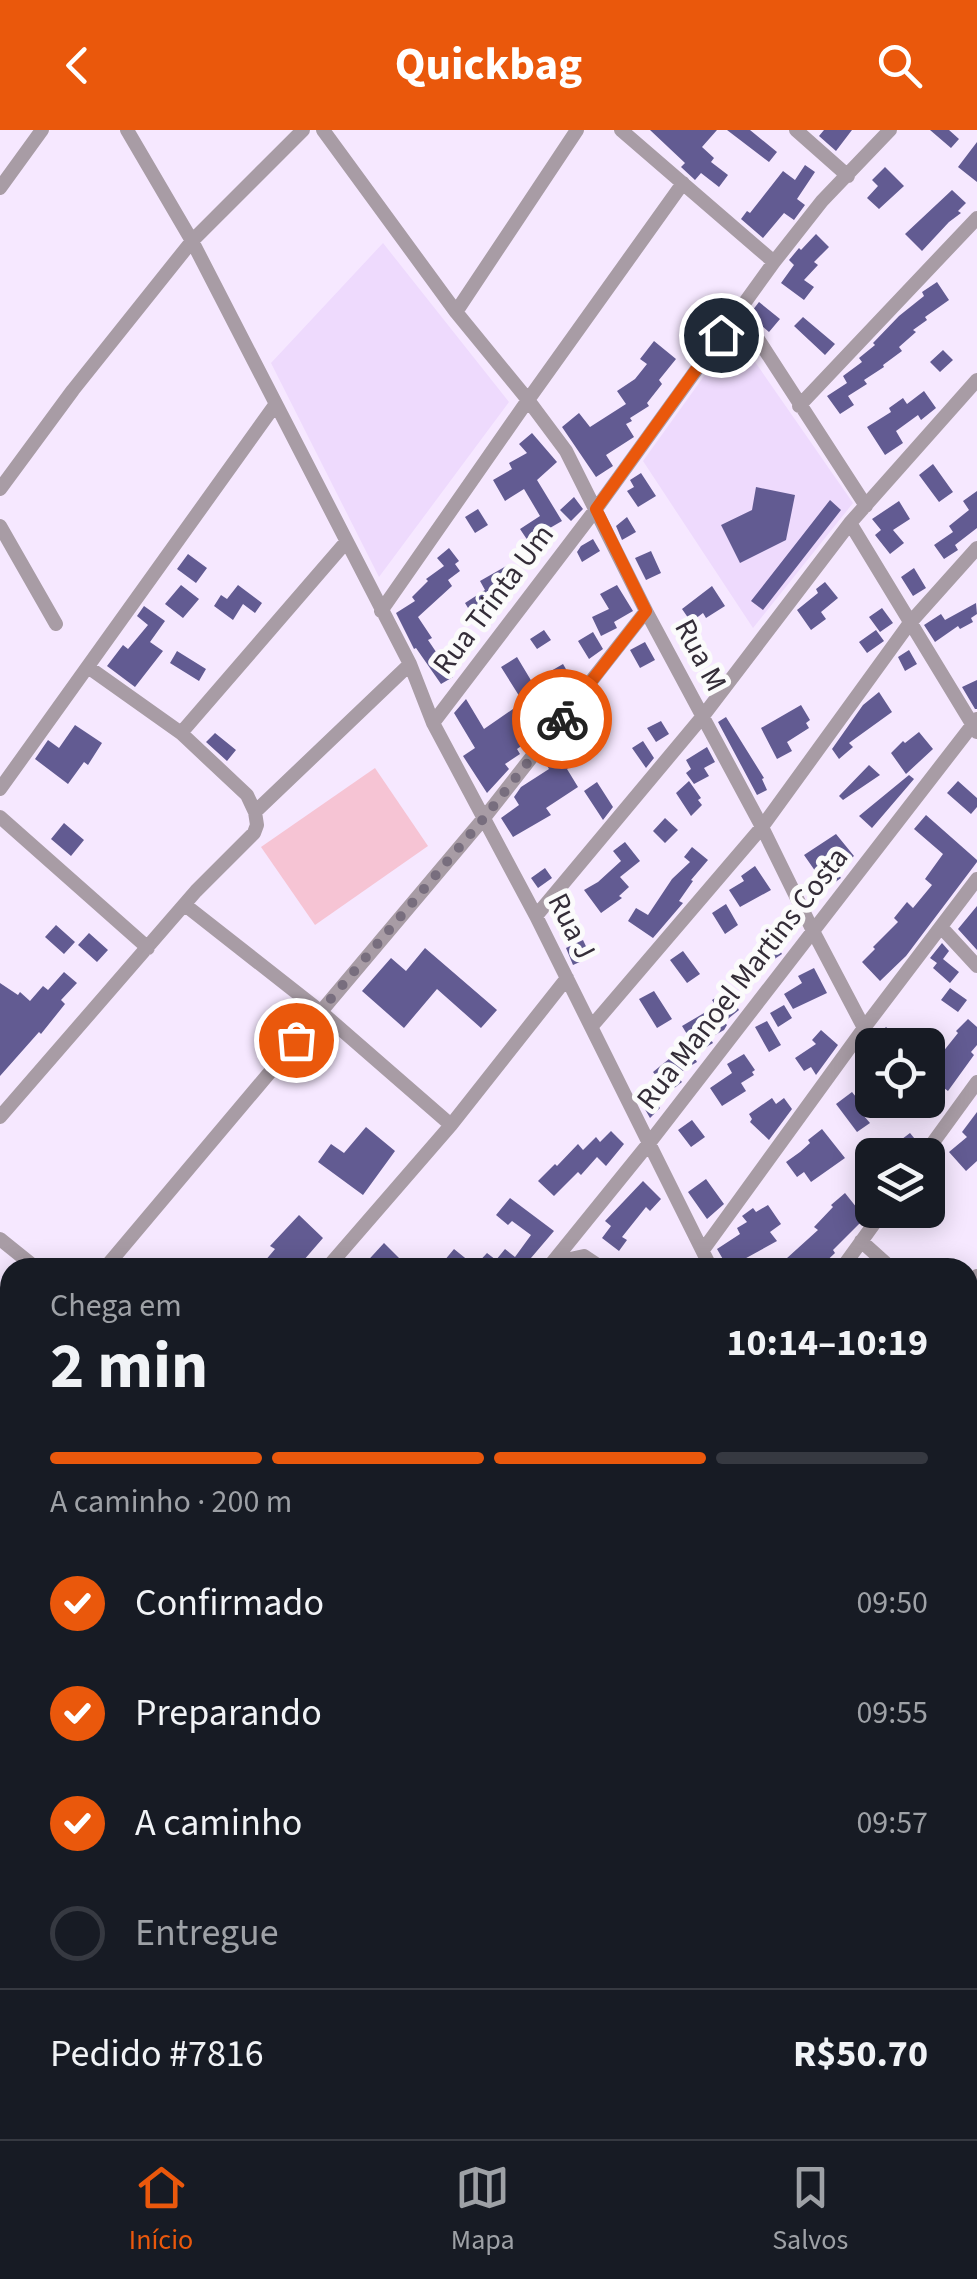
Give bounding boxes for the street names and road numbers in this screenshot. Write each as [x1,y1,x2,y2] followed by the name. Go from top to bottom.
[423,515,564,683] street label: Rua Trinta Um
[664,611,737,699] street label: Rua M
[626,838,859,1119] street label: Rua Manoel Martins Costa
[537,886,606,967] street label: Rua J

